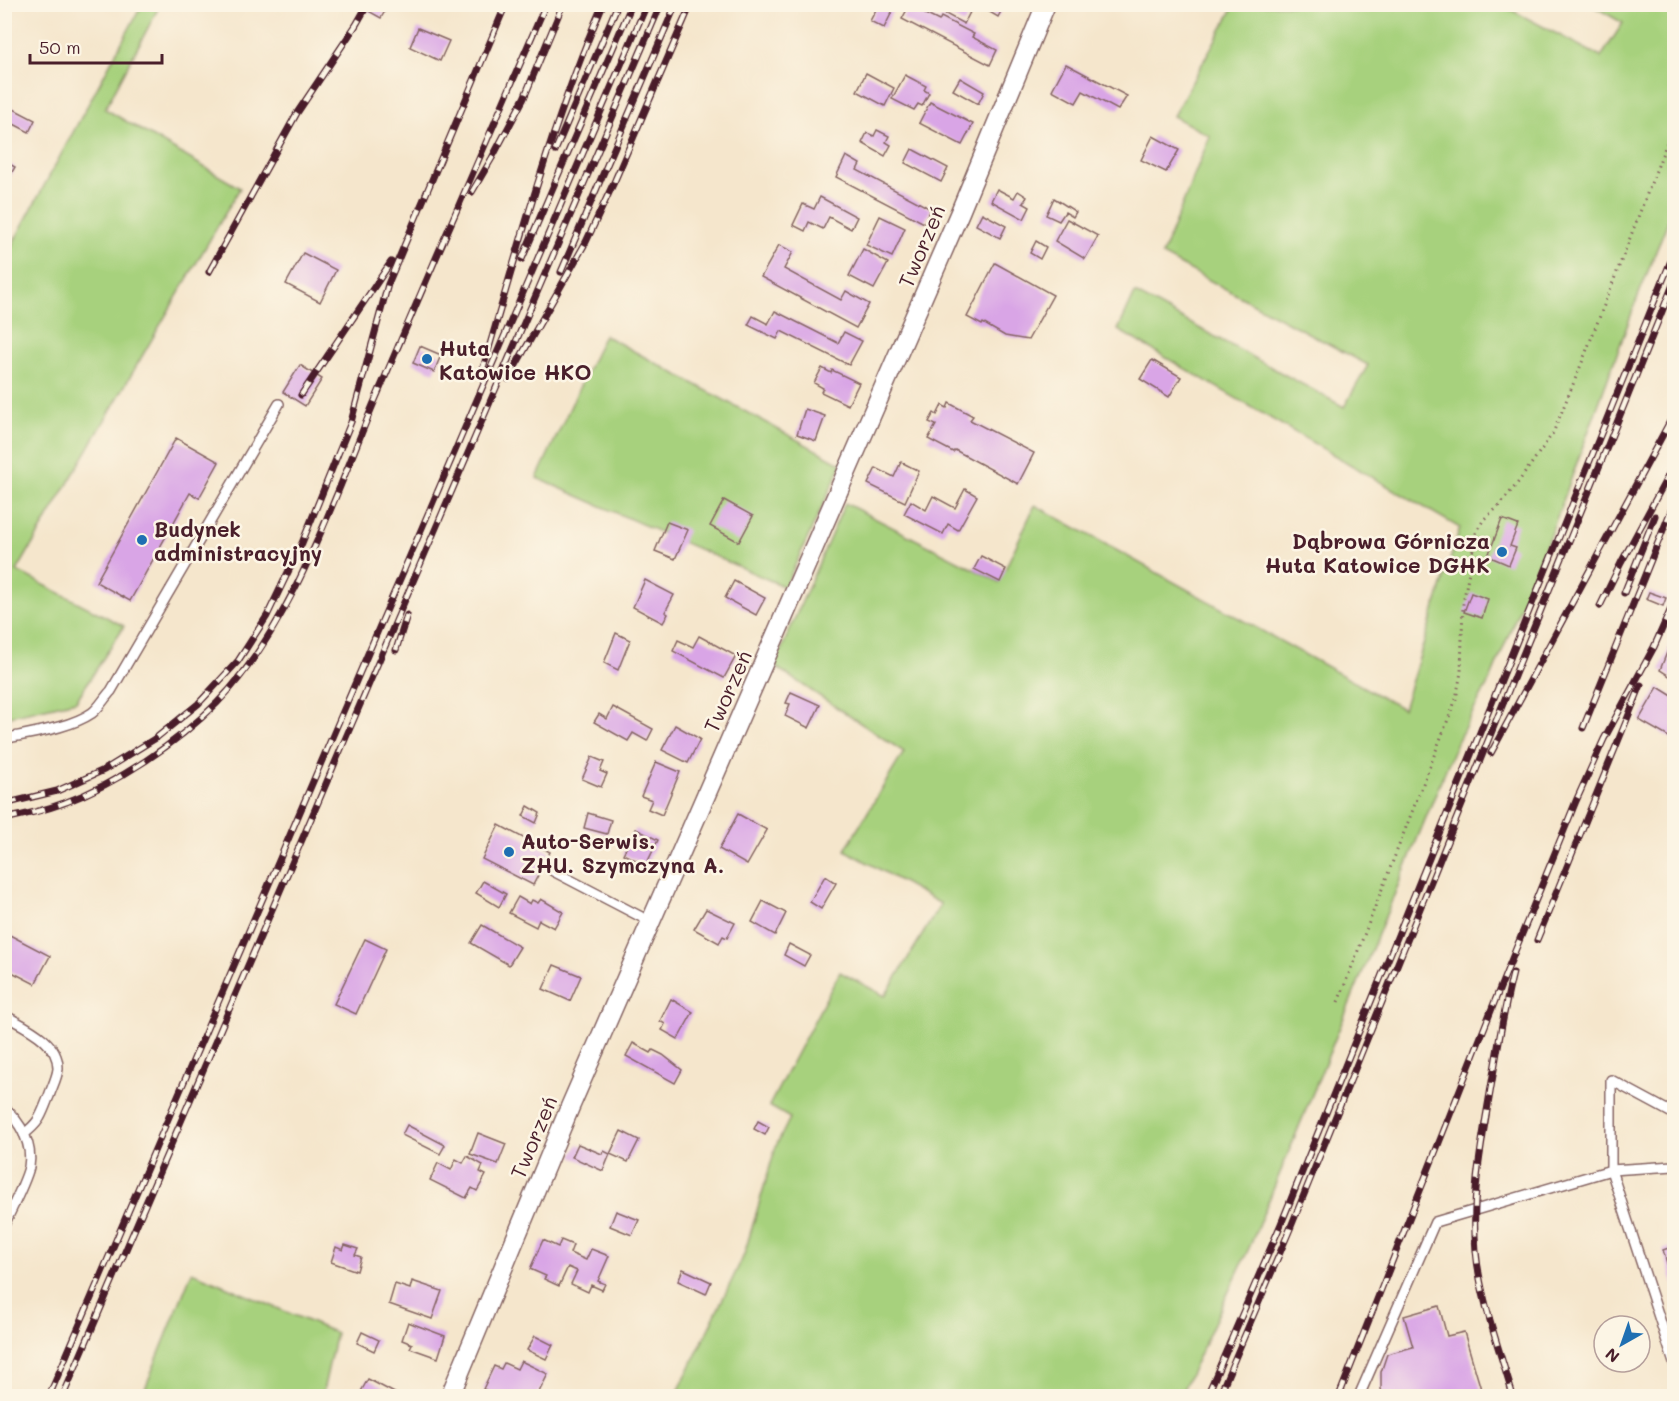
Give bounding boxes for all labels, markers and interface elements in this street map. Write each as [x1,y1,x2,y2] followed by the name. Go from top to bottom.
[30,27,162,65] scale bar
[39,35,81,59] text: 50 m
[892,201,950,291] street label: Tworzeń
[439,334,591,385] place label: Huta Katowice HKO
[420,352,434,366] marker: Huta Katowice HKO
[154,515,322,567] place label: Budynek administracyjny
[1265,527,1490,578] place label: Dąbrowa Górnicza Huta Katowice DGHK
[135,533,149,547] marker: Budynek administracyjny
[1495,545,1509,559] marker: Dąbrowa Górnicza Huta Katowice DGHK
[697,646,757,736] street label: Tworzeń
[521,827,724,879] place label: Auto-Serwis. ZHU. Szymczyna A.
[502,845,516,859] marker: Auto-Serwis. ZHU. Szymczyna A.
[504,1092,562,1182] street label: Tworzeń
[1592,1314,1652,1374] north arrow
[1601,1344,1623,1368] text: N

